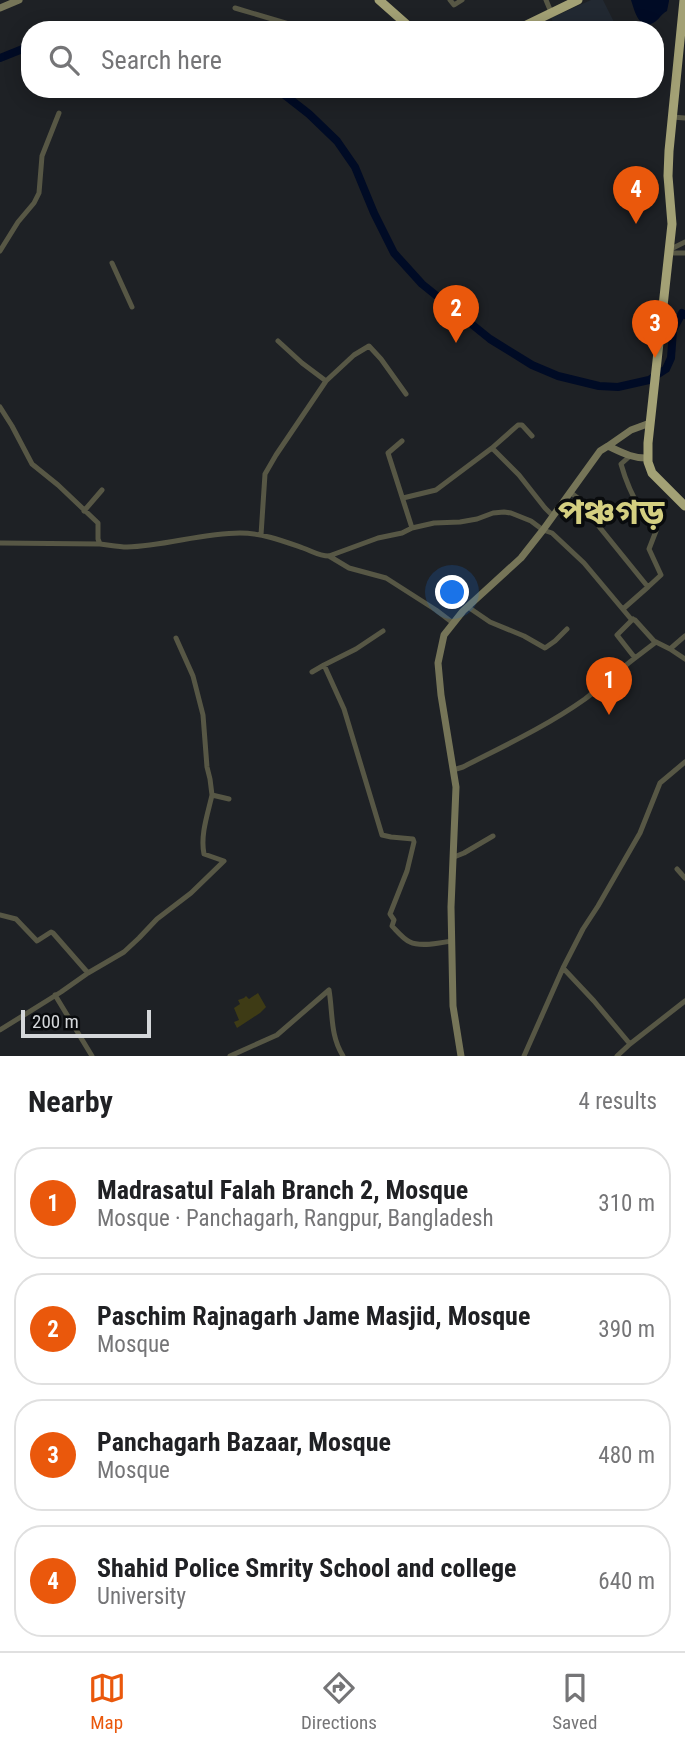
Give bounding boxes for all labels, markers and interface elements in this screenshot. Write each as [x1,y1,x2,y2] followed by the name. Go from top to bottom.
[21,21,664,98] search box
[45,41,83,79] icon: search
[101,45,222,75] text: Search here
[613,166,659,224] pin: 4
[433,285,479,343] pin: 2
[632,300,678,358] pin: 3
[558,492,665,533] district label: পঞ্চগড়
[435,575,469,609] your location
[586,657,632,715] pin: 1
[21,1007,150,1039] scale bar
[32,1010,79,1033] text: 200 m
[28,1084,113,1119] text: Nearby
[579,1088,657,1115] text: 4 results
[97,1175,468,1205] text: Madrasatul Falah Branch 2, Mosque
[47,1190,59,1217] text: 1
[598,1190,655,1217] text: 310 m
[97,1205,494,1232] text: Mosque · Panchagarh, Rangpur, Bangladesh
[97,1301,530,1331] text: Paschim Rajnagarh Jame Masjid, Mosque
[47,1316,59,1343] text: 2
[598,1316,655,1343] text: 390 m
[97,1331,170,1358] text: Mosque
[97,1427,391,1457] text: Panchagarh Bazaar, Mosque
[47,1442,59,1469] text: 3
[598,1442,655,1469] text: 480 m
[97,1457,170,1484] text: Mosque
[97,1553,516,1583] text: Shahid Police Smrity School and college
[47,1568,59,1595] text: 4
[598,1568,655,1595] text: 640 m
[97,1583,186,1610] text: University
[88,1669,126,1734] tab: Map
[301,1669,377,1734] tab: Directions
[552,1669,597,1734] tab: Saved

